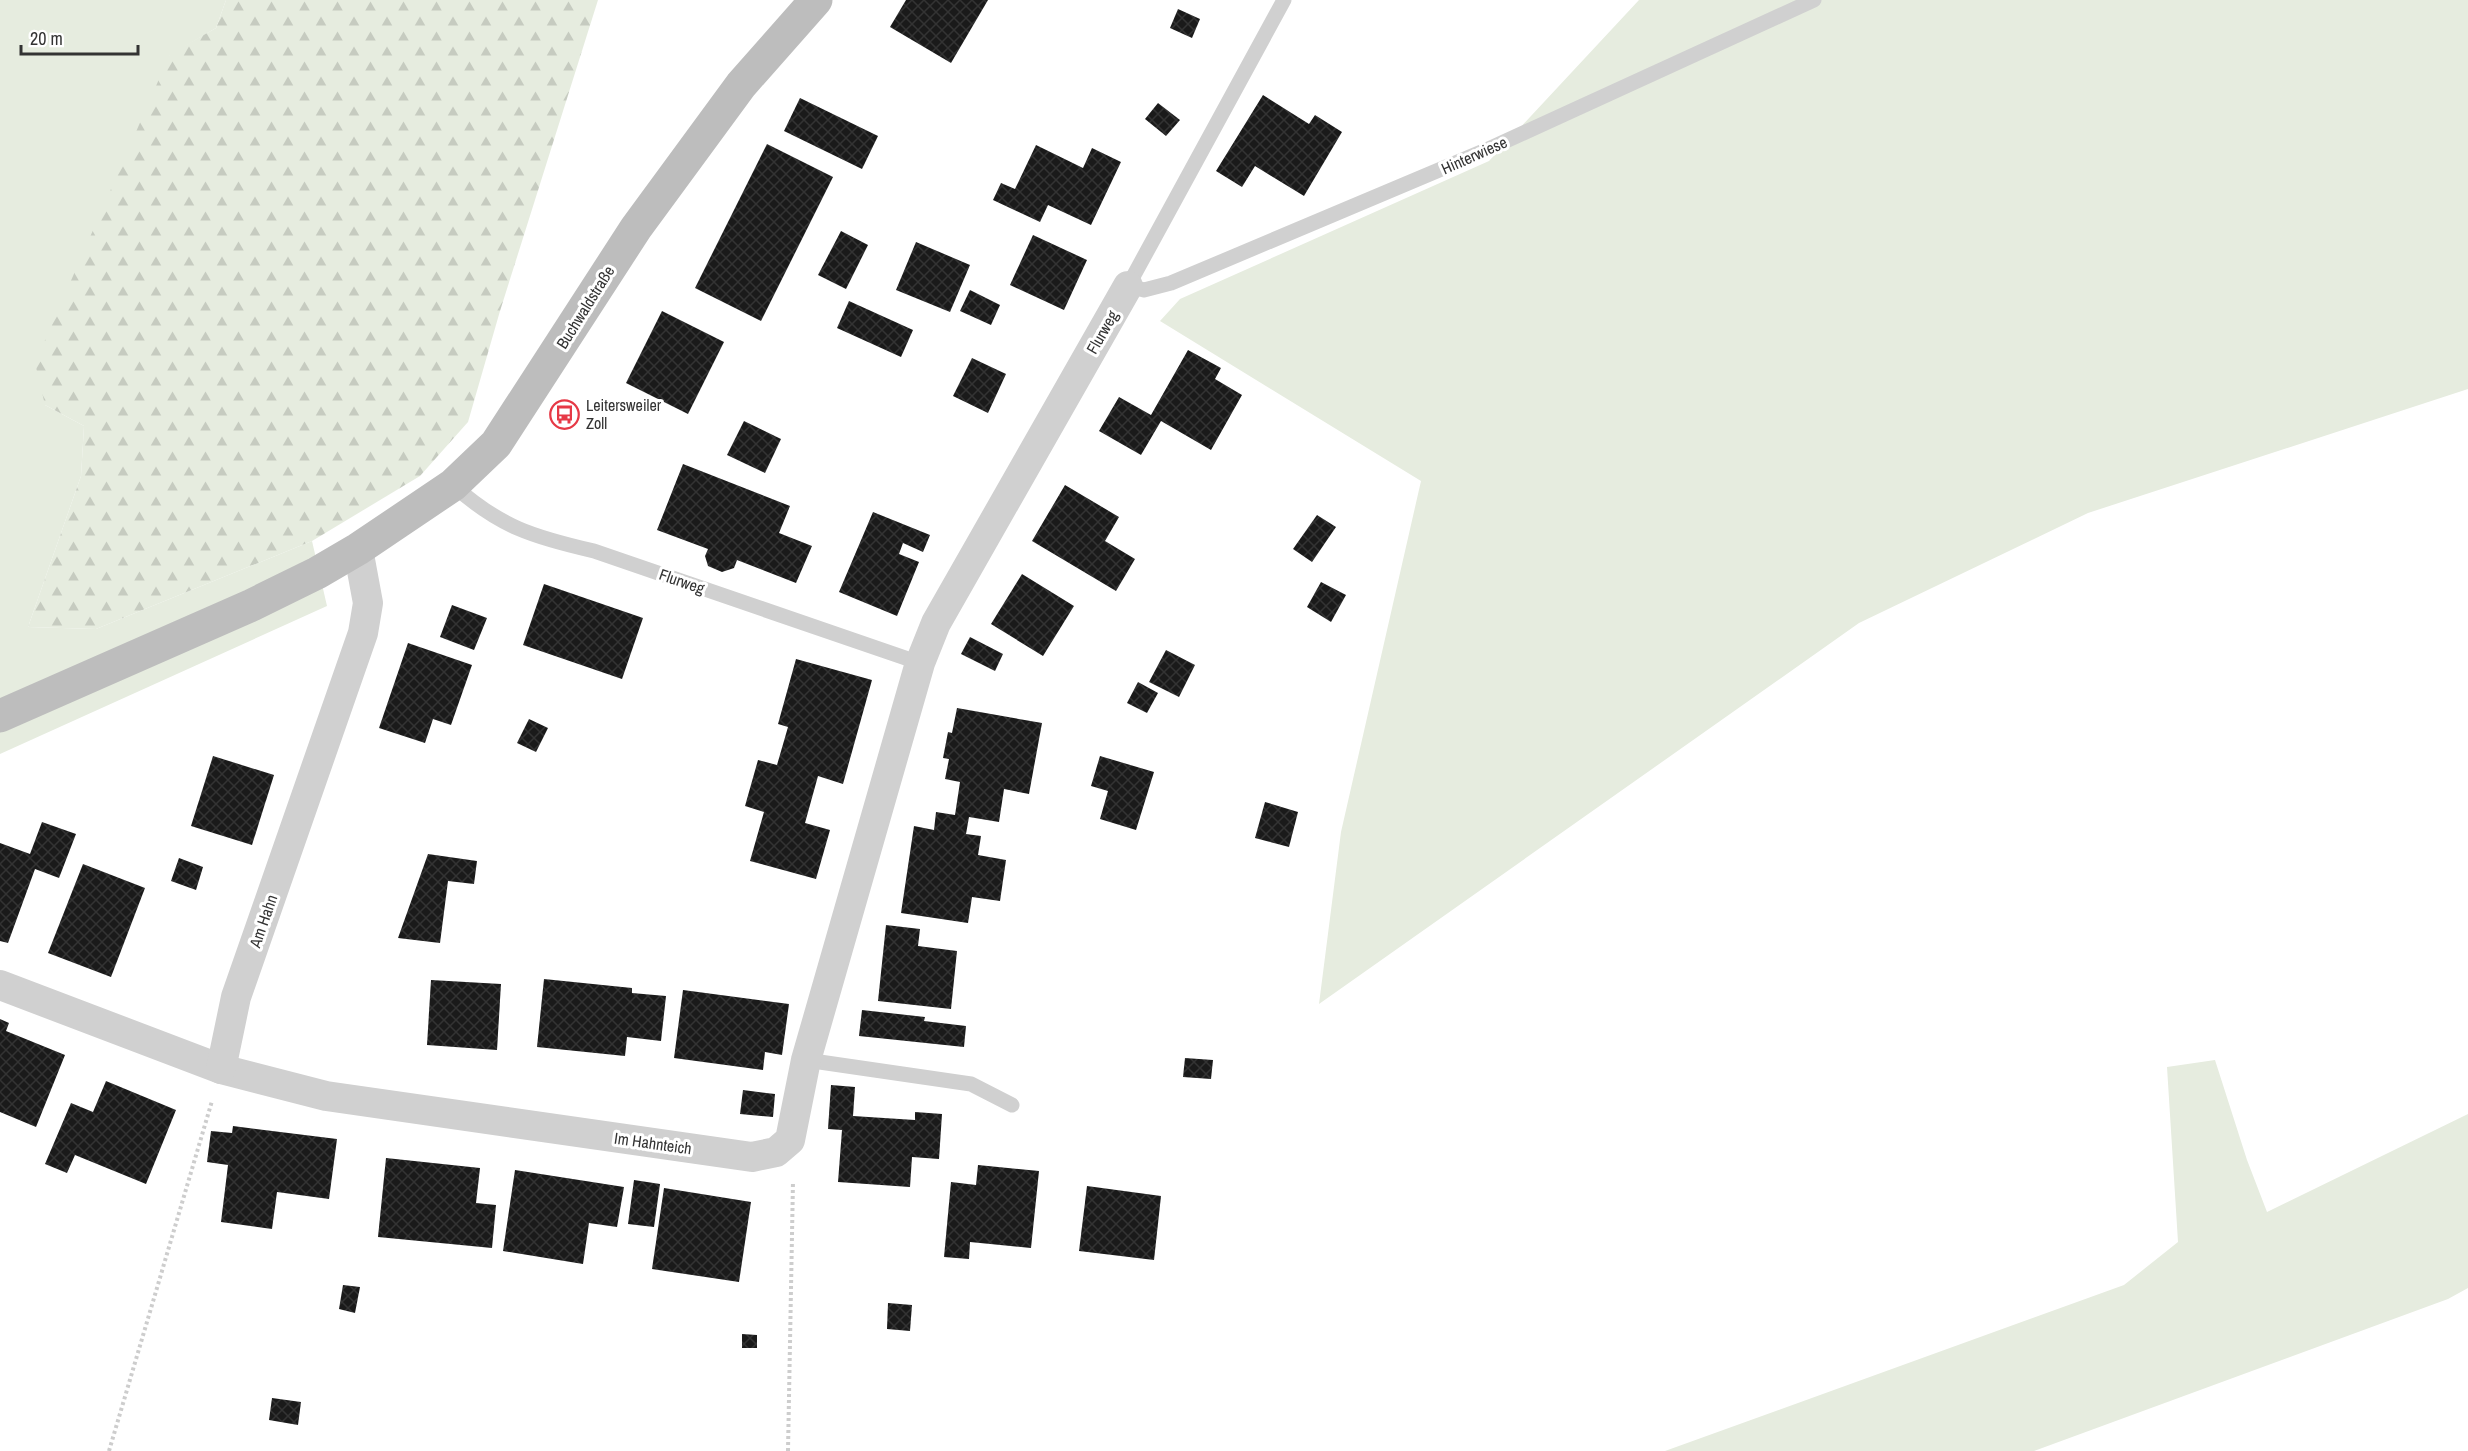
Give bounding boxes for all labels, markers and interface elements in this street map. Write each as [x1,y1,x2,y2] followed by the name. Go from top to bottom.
[21,18,138,56] scale bar
[30,26,63,51] text: 20 m
[1438,131,1510,179] street label: Hinterwiese
[551,261,619,353] street label: Buchwaldstraße
[1081,306,1124,358] street label: Flurweg
[586,394,662,434] place label: Leitersweiler Zoll
[549,398,581,430] bus stop icon: Leitersweiler Zoll
[656,563,708,599] street label: Flurweg
[243,892,282,951] street label: Am Hahn
[613,1127,693,1159] street label: Im Hahnteich

